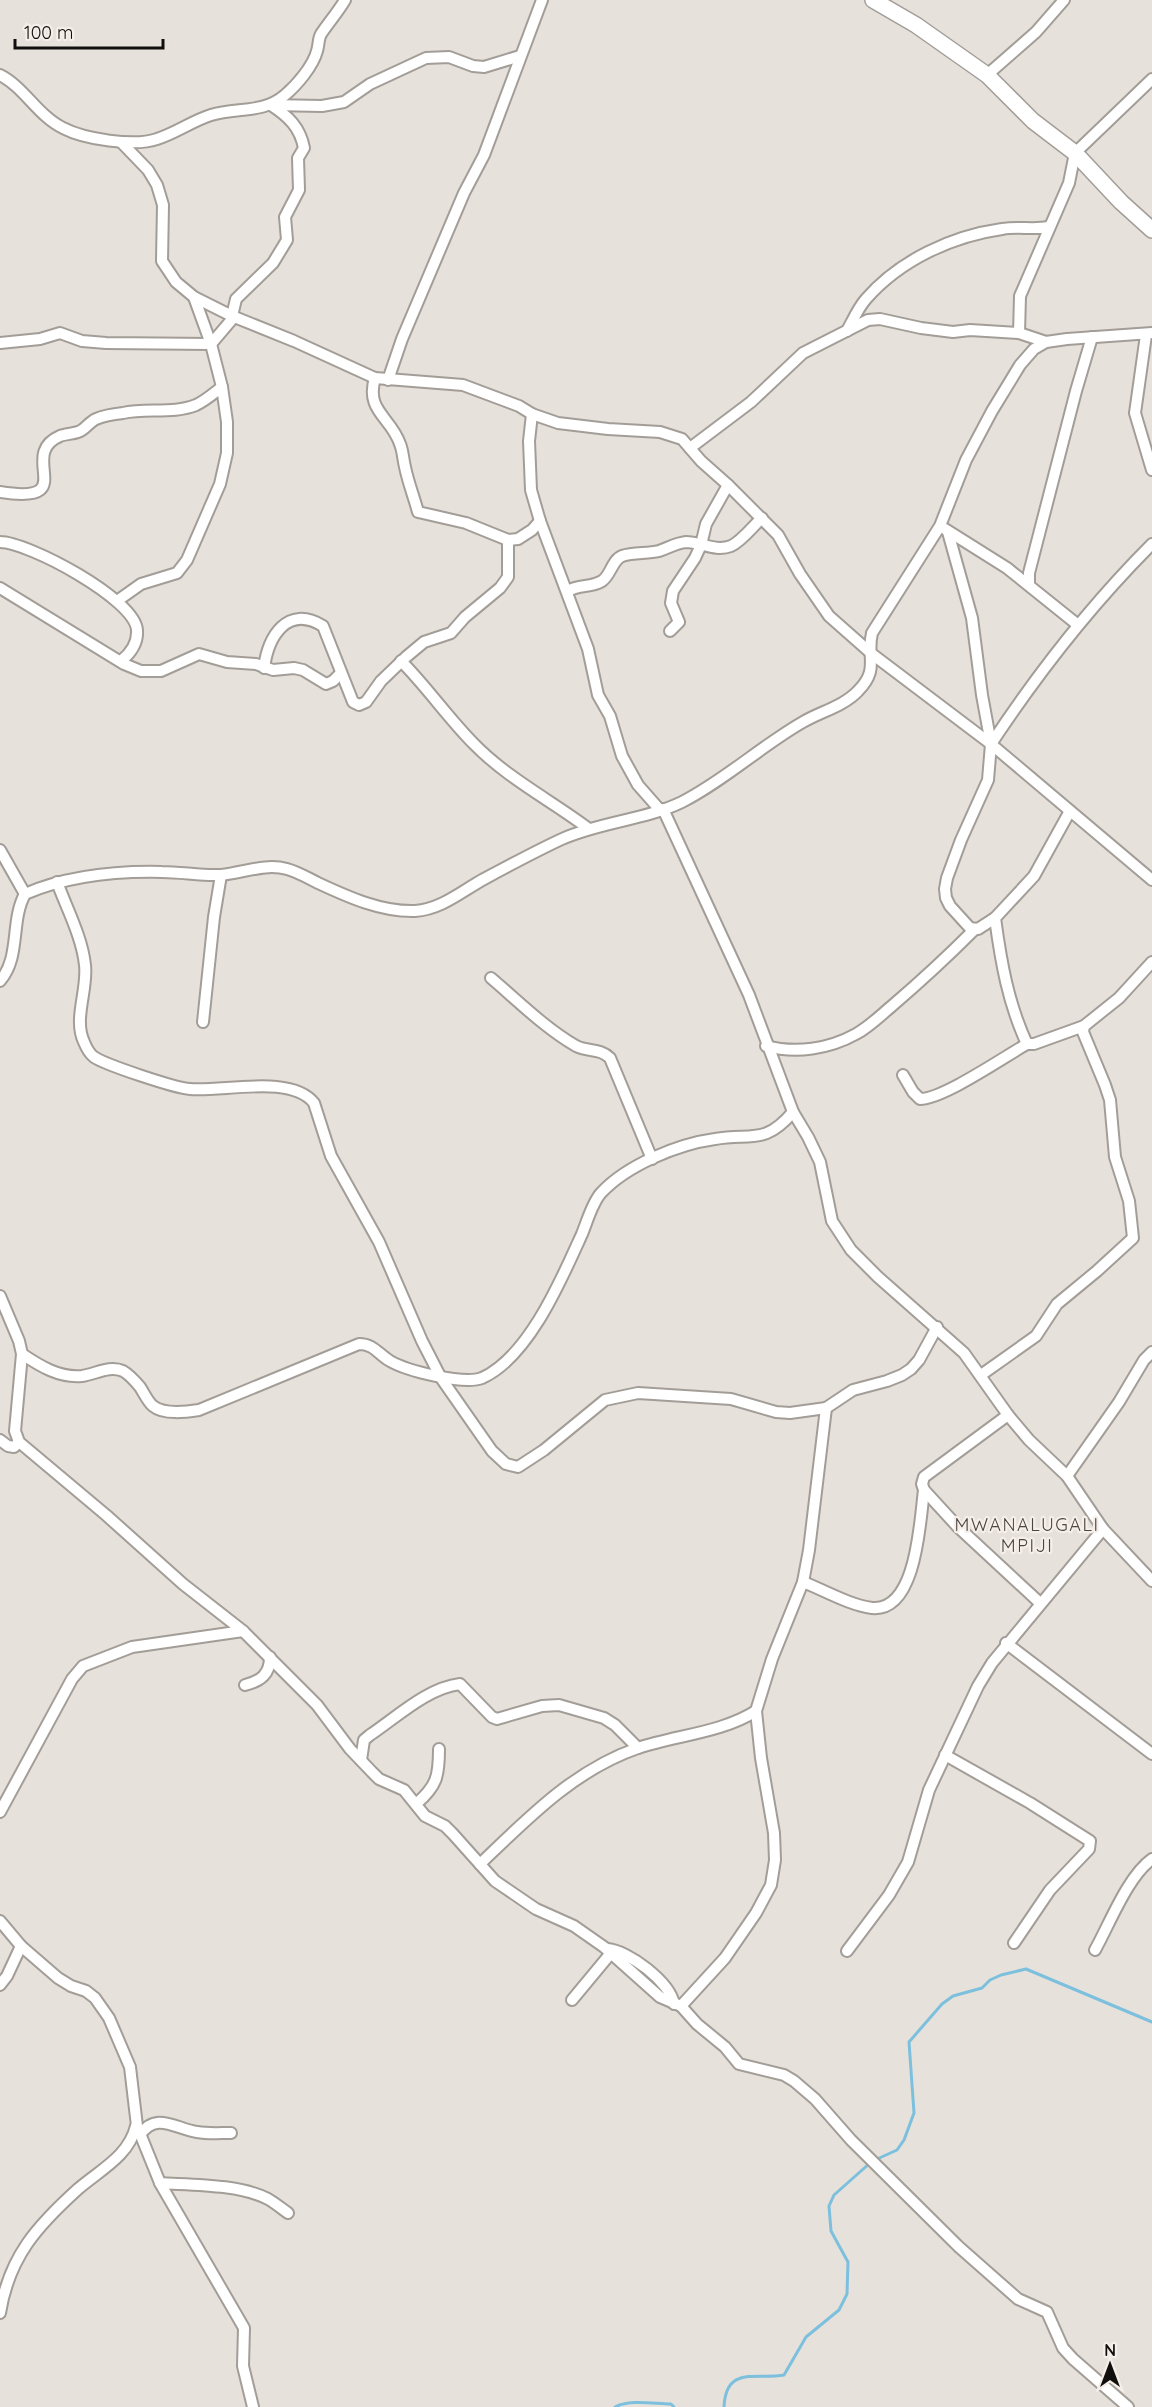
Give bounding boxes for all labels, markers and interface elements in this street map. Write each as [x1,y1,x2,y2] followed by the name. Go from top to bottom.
[15,12,164,50] scale bar
[24,21,73,44] text: 100 m
[954,1513,1100,1557] district label: MWANALUGALI MPIJI
[1080,2335,1140,2395] north arrow
[1104,2340,1116,2360] text: N

